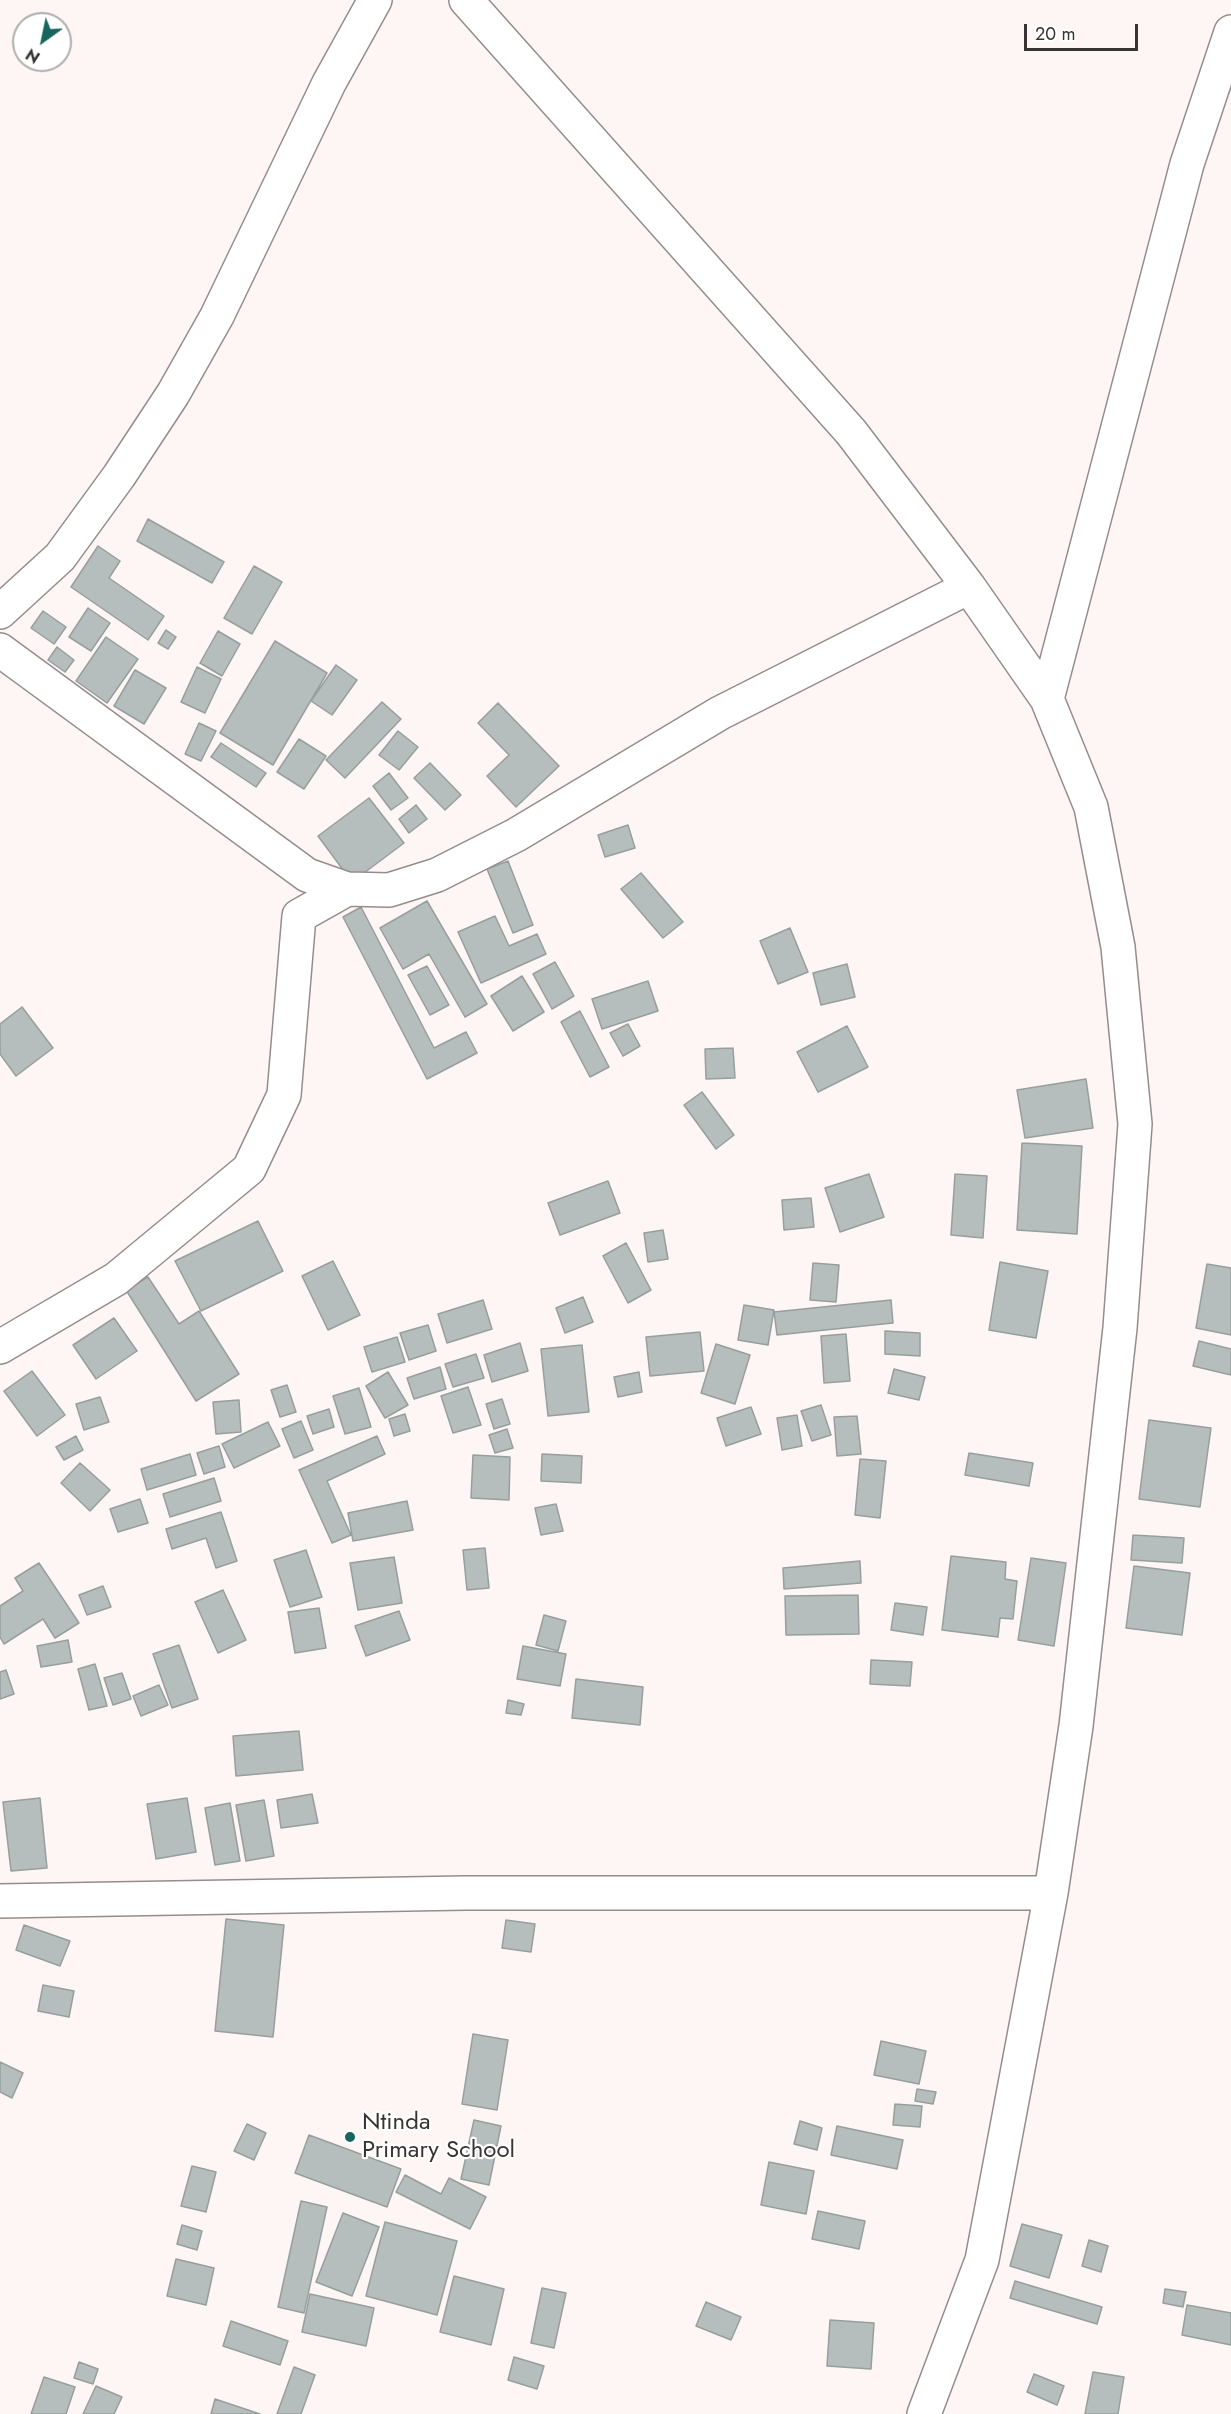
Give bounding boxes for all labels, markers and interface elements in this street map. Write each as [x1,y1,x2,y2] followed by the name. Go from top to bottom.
[12,12,72,72] north arrow
[1027,12,1141,50] scale bar
[1035,21,1075,47] text: 20 m
[21,43,45,69] text: N
[362,2109,515,2165] place label: Ntinda Primary School
[343,2130,357,2144] marker: Ntinda Primary School

